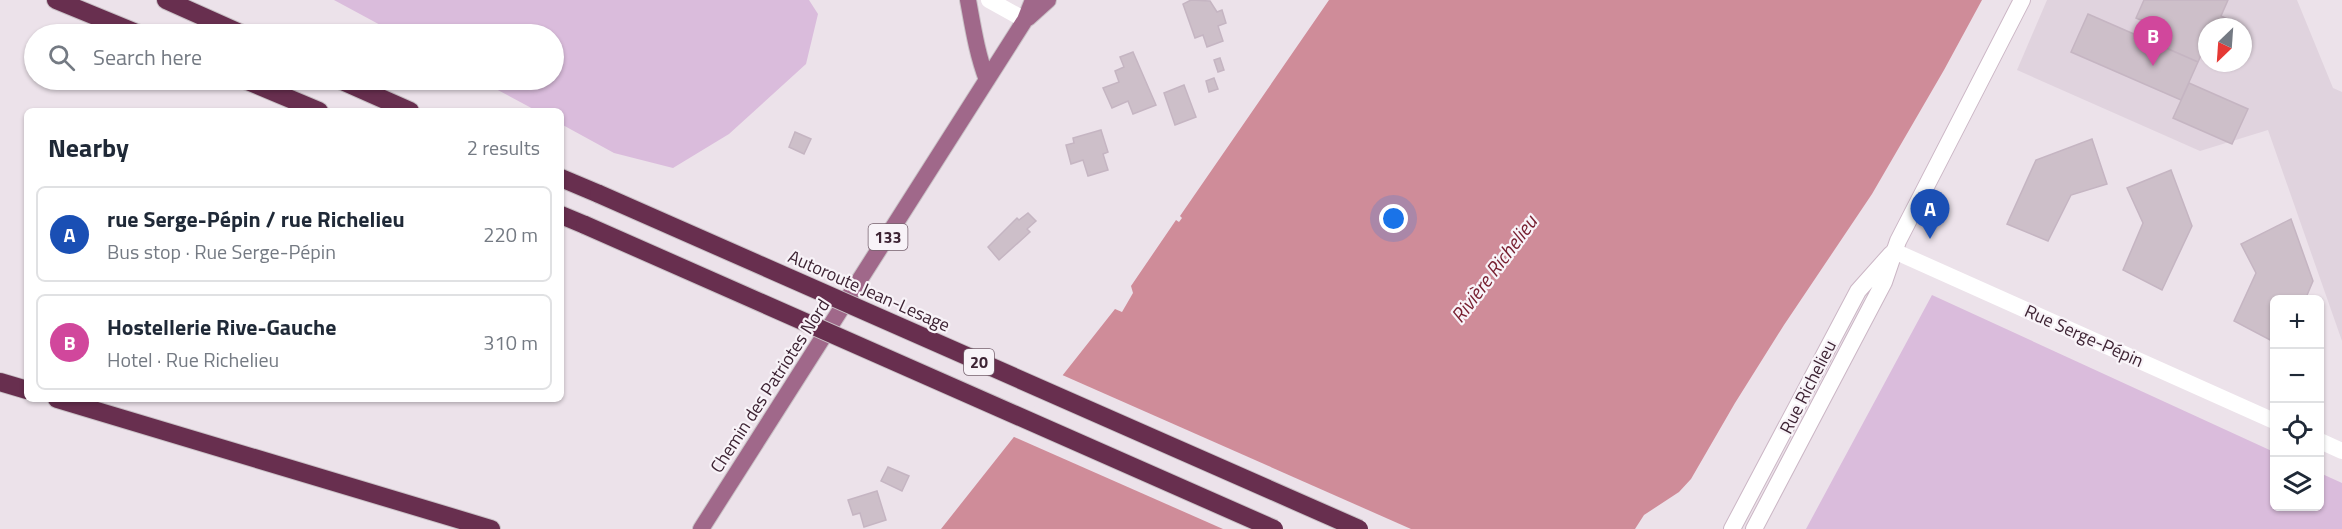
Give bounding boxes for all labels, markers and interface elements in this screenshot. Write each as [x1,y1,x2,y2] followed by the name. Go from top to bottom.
[2134,16,2172,66] pin: B
[2198,18,2252,72] north arrow
[24,24,564,90] search box
[93,40,202,74] text: Search here
[45,41,78,74] icon: search
[48,128,129,167] text: Nearby
[467,132,540,163] text: 2 results
[1910,190,1950,239] pin: A
[107,202,405,236] text: rue Serge-Pépin / rue Richelieu
[1379,204,1408,233] your location
[1443,207,1545,329] water label: Rivière Richelieu
[63,219,76,250] text: A
[483,219,538,250] text: 220 m
[868,224,908,250] road number: 133
[107,236,336,267] text: Bus stop · Rue Serge-Pépin
[784,243,955,338] street label: Autoroute Jean-Lesage
[703,293,836,478] street label: Chemin des Patriotes Nord
[2270,295,2324,511] map controls
[2270,295,2324,349] button: +
[2020,297,2148,374] street label: Rue Serge-Pépin
[107,310,336,344] text: Hostellerie Rive-Gauche
[63,327,76,358] text: B
[483,327,538,358] text: 310 m
[1772,335,1843,438] street label: Rue Richelieu
[107,344,279,375] text: Hotel · Rue Richelieu
[964,349,994,375] road number: 20
[2270,349,2324,403] button: −
[2270,403,2324,457] button: locate
[2270,457,2324,511] button: layers

